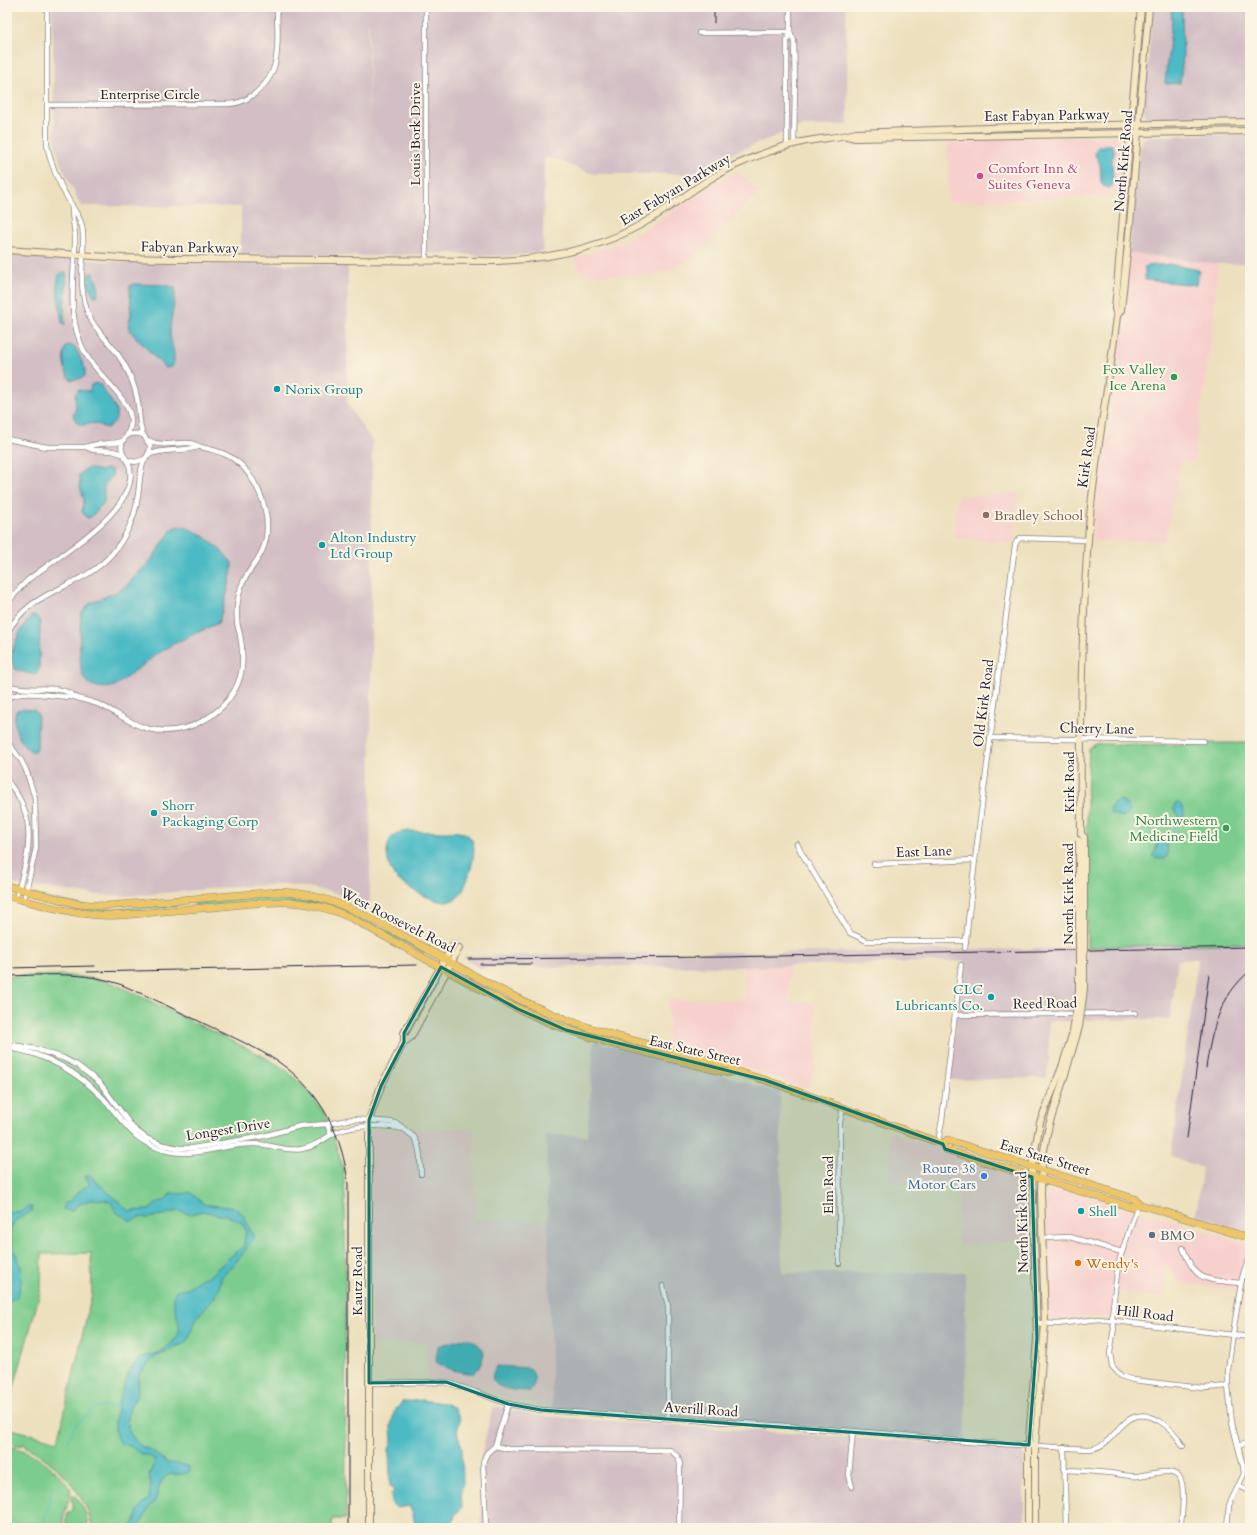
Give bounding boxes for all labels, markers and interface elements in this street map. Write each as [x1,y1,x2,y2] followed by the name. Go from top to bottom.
[406,82,425,186] street label: Louis Bork Drive
[100,85,200,104] street label: Enterprise Circle
[984,105,1111,126] street label: East Fabyan Parkway
[1110,109,1137,213] street label: North Kirk Road
[616,149,735,230] street label: East Fabyan Parkway
[988,159,1079,194] place label: Comfort Inn & Suites Geneva
[975,171,985,181] marker: Comfort Inn & Suites Geneva
[141,237,240,258] street label: Fabyan Parkway
[1103,360,1167,395] place label: Fox Valley Ice Arena
[1169,372,1179,382] marker: Fox Valley Ice Arena
[285,380,363,399] place label: Norix Group
[272,384,282,394] marker: Norix Group
[1073,425,1100,489] street label: Kirk Road
[994,506,1083,525] place label: Bradley School
[981,510,991,520] marker: Bradley School
[330,528,417,563] place label: Alton Industry Ltd Group
[317,540,327,550] marker: Alton Industry Ltd Group
[969,658,998,748] street label: Old Kirk Road
[1059,718,1135,739] street label: Cherry Lane
[1060,751,1079,813] street label: Kirk Road
[162,796,258,831] place label: Shorr Packaging Corp
[149,808,159,818] marker: Shorr Packaging Corp
[1129,811,1219,846] place label: Northwestern Medicine Field
[1221,823,1231,833] marker: Northwestern Medicine Field
[896,841,953,862] street label: East Lane
[1059,842,1078,945] street label: North Kirk Road
[336,883,459,958] street label: West Roosevelt Road
[895,980,983,1015] place label: CLC Lubricants Co.
[986,992,996,1002] marker: CLC Lubricants Co.
[1013,993,1078,1014] street label: Reed Road
[647,1031,743,1070] street label: East State Street
[185,1113,272,1146] street label: Longest Drive
[997,1135,1093,1180] street label: East State Street
[819,1155,838,1214] street label: Elm Road
[908,1159,976,1194] place label: Route 38 Motor Cars
[1012,1170,1033,1273] street label: North Kirk Road
[979,1171,989,1181] marker: Route 38 Motor Cars
[1089,1202,1118,1221] place label: Shell
[1076,1206,1086,1216] marker: Shell
[1160,1226,1195,1245] place label: BMO
[1147,1230,1157,1240] marker: BMO
[348,1246,367,1316] street label: Kautz Road
[1085,1254,1139,1273] place label: Wendy's
[1073,1258,1083,1268] marker: Wendy's
[1115,1301,1175,1326] street label: Hill Road
[663,1397,739,1422] street label: Averill Road

